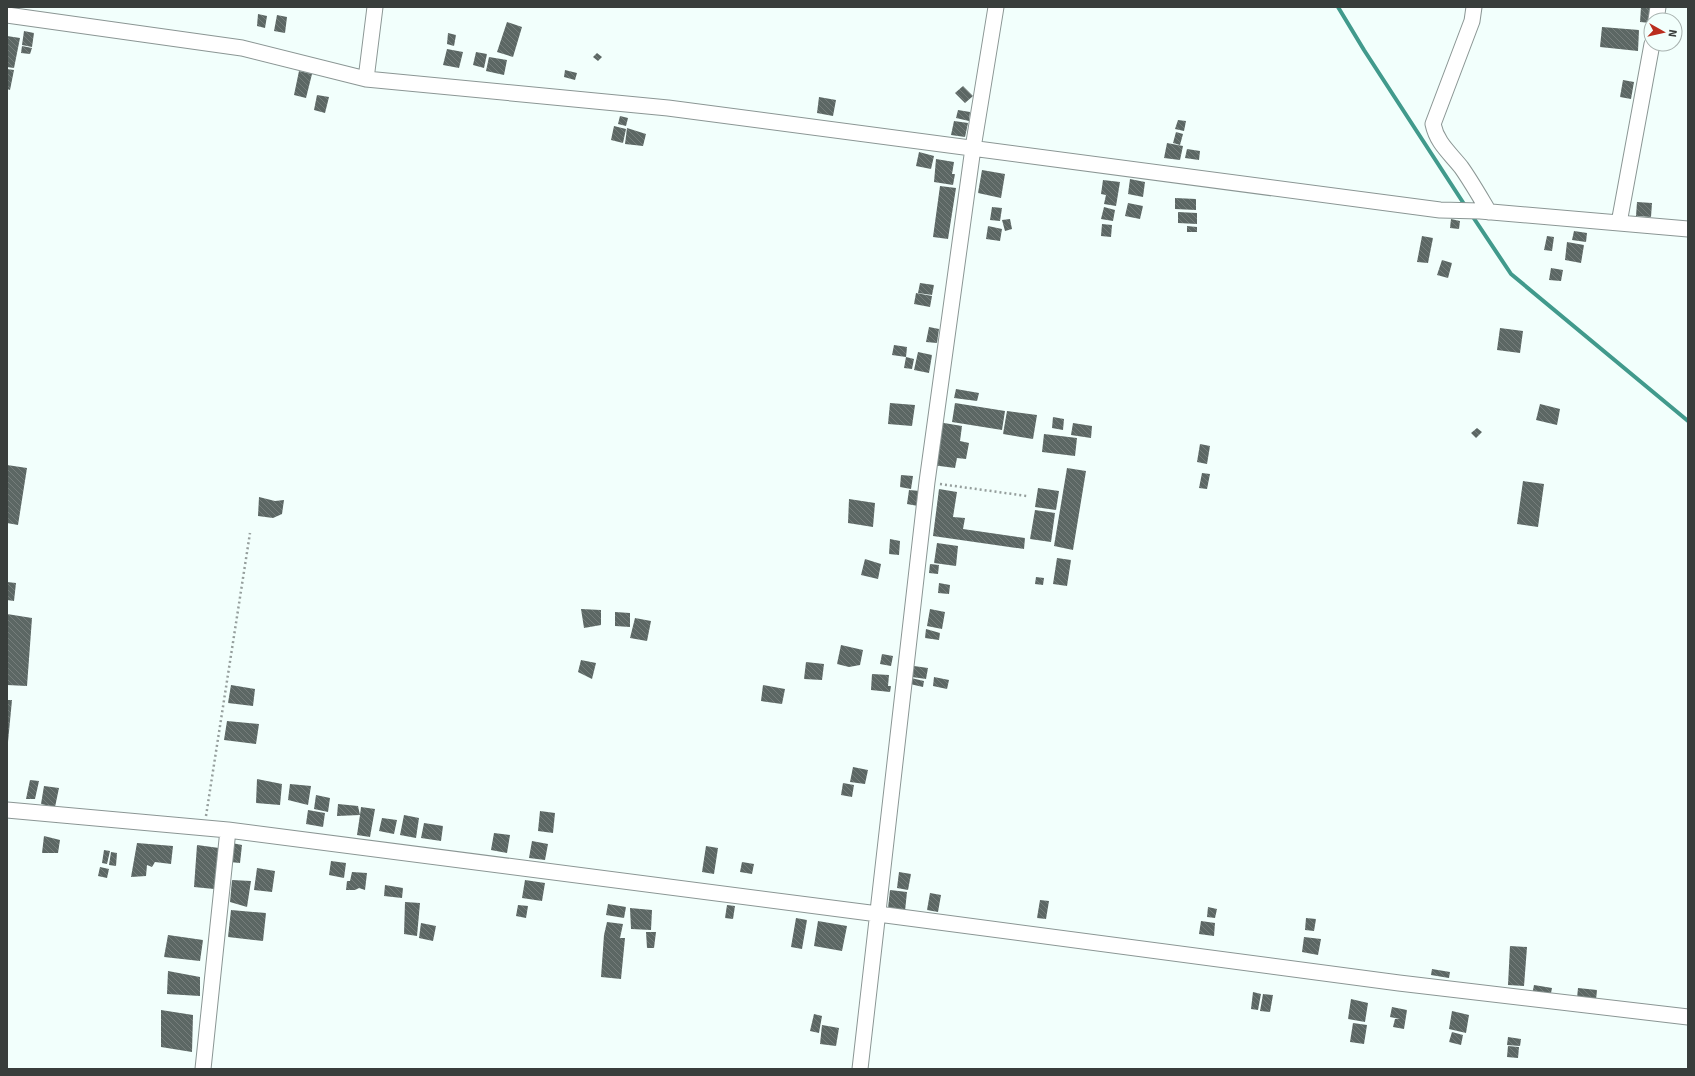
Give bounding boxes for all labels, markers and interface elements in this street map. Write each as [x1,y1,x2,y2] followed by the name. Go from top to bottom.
[1643,12,1683,52] north arrow
[1665,29,1679,38] text: N

